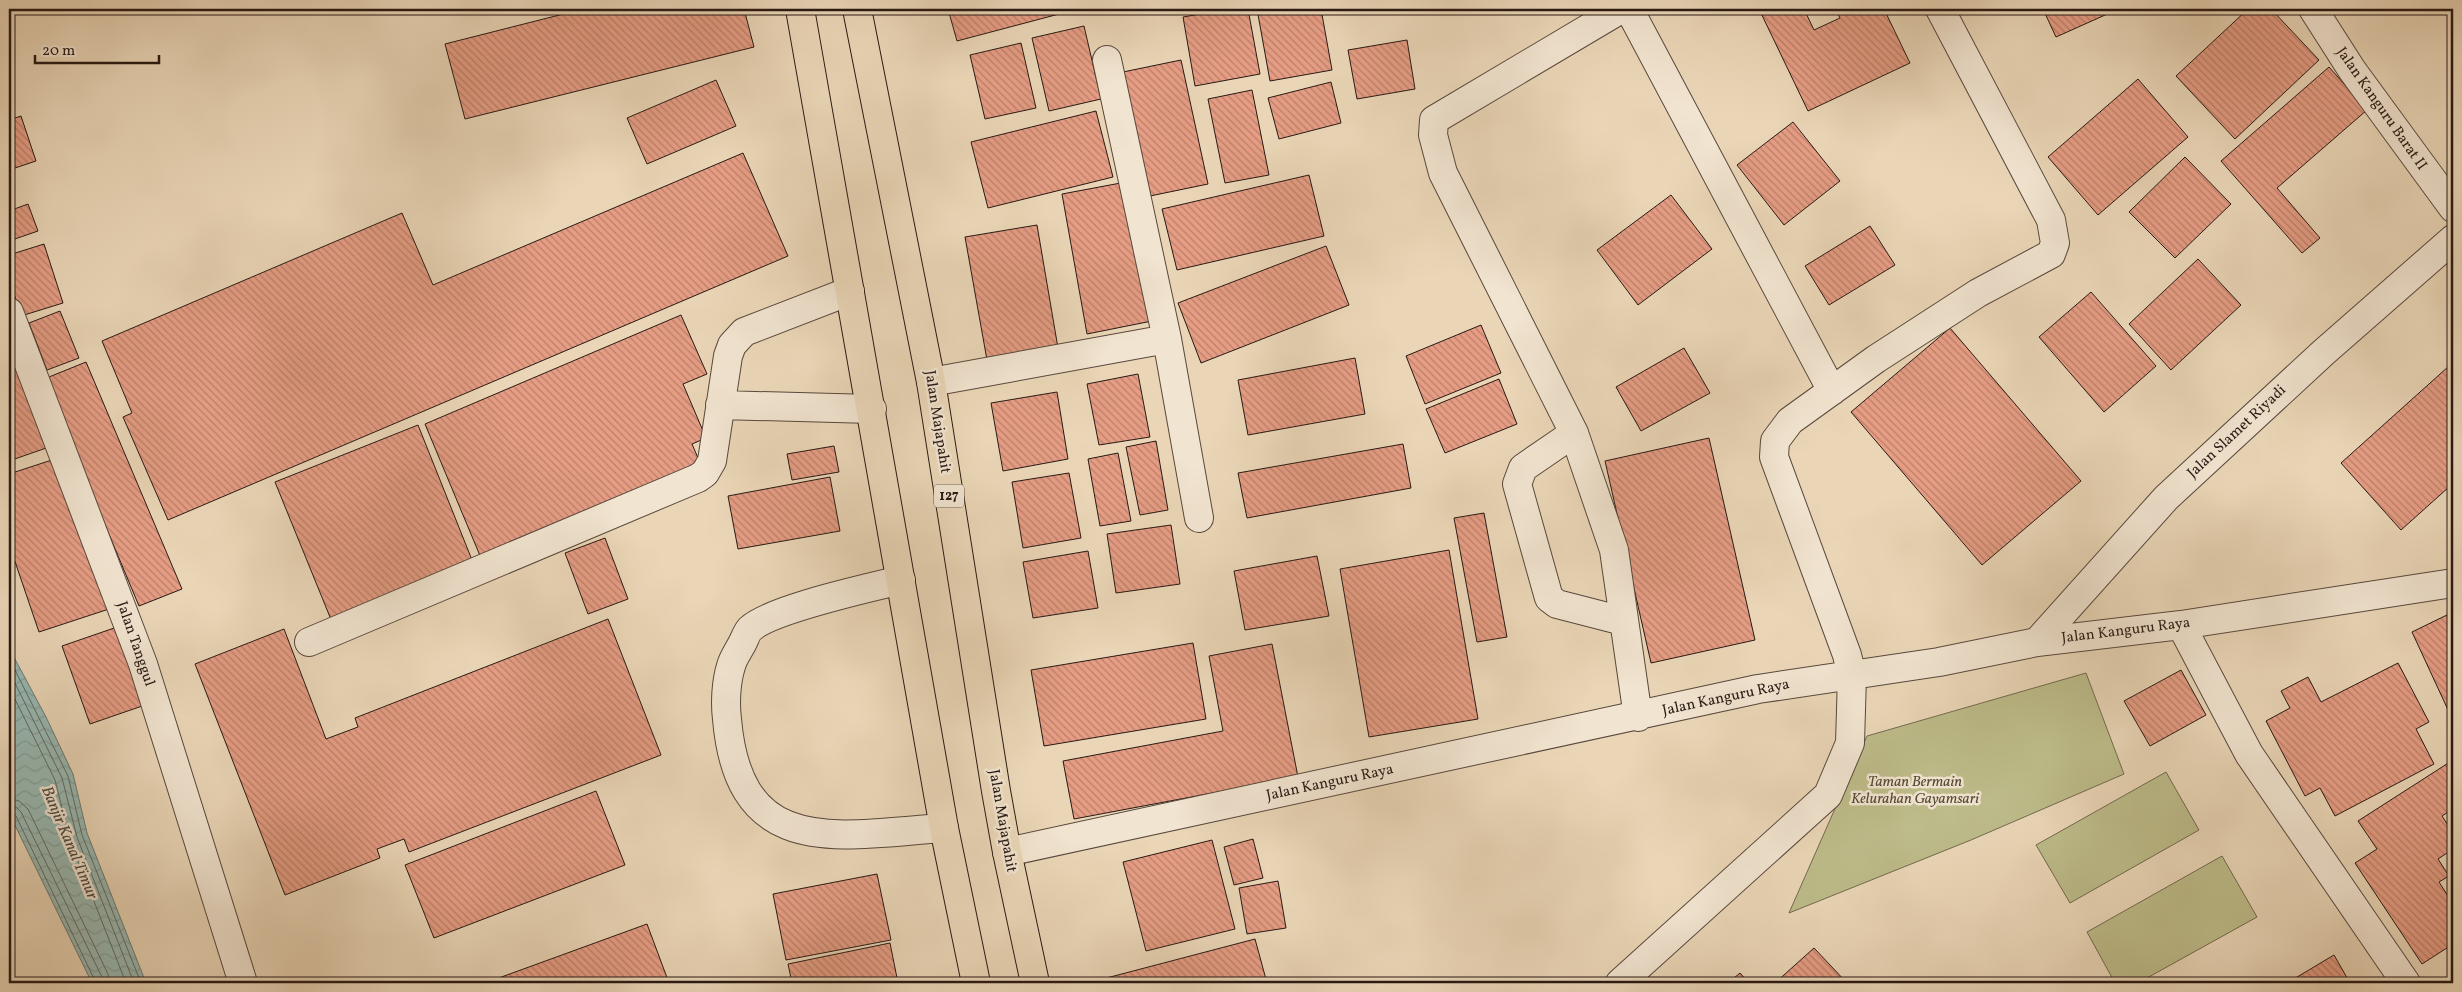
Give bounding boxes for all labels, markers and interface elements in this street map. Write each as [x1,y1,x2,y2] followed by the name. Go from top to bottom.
[35,32,159,64] scale bar
[42,41,75,62] text: 20 m
[2331,43,2431,175] street label: Jalan Kanguru Barat II
[918,369,956,475] street label: Jalan Majapahit
[2183,380,2291,484] street label: Jalan Slamet Riyadi
[934,484,964,508] road number: 127
[111,599,159,689] street label: Jalan Tanggul
[2060,613,2192,649] street label: Jalan Kanguru Raya
[1660,674,1792,722] street label: Jalan Kanguru Raya
[1264,759,1396,807] street label: Jalan Kanguru Raya
[983,768,1021,874] street label: Jalan Majapahit
[1851,772,1979,810] park label: Taman Bermain Kelurahan Gayamsari
[35,783,103,904] water label: Banjir Kanal Timur

